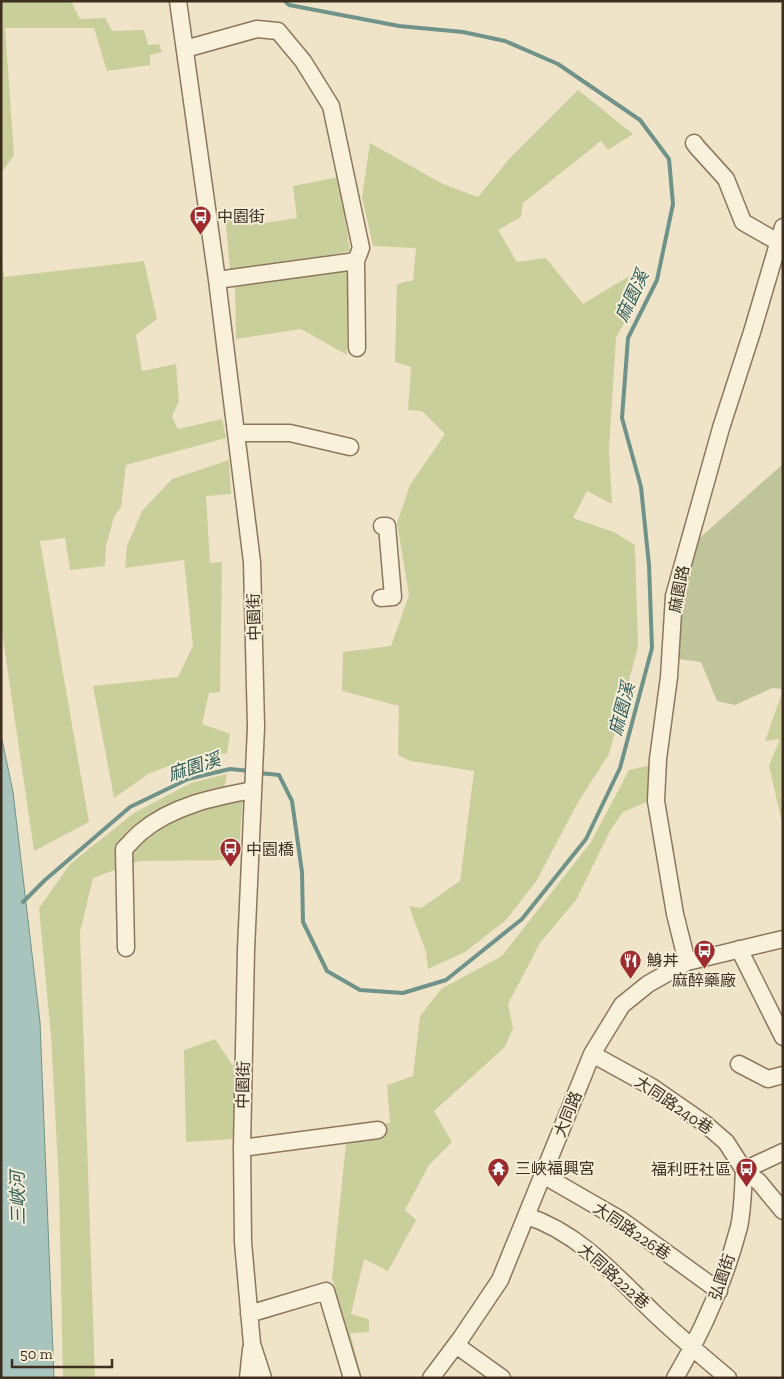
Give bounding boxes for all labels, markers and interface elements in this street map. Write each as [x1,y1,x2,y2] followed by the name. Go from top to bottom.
[189,204,213,235] bus stop icon: 中園街
[217,207,265,226] place label: 中園街
[611,264,655,325] water label: 麻園溪
[665,564,693,614] street label: 麻園路
[244,593,264,641] street label: 中園街
[604,677,640,738] water label: 麻園溪
[165,747,226,786] water label: 麻園溪
[218,837,242,868] bus stop icon: 中園橋
[246,840,294,859] place label: 中園橋
[692,939,716,970] bus stop icon: 麻醉藥廠
[619,948,643,979] restaurant icon: 鯓丼
[647,951,679,970] place label: 鯓丼
[672,971,736,990] place label: 麻醉藥廠
[233,1061,253,1109] street label: 中園街
[631,1072,717,1138] street label: 大同路240巷
[550,1088,586,1140] street label: 大同路
[487,1156,511,1187] temple icon: 三峽福興宮
[735,1157,759,1188] bus stop icon: 福利旺社區
[515,1159,595,1178] place label: 三峽福興宮
[651,1160,731,1179] place label: 福利旺社區
[6,1168,29,1225] water label: 三峽河
[590,1198,674,1264] street label: 大同路226巷
[575,1239,653,1313] street label: 大同路222巷
[705,1251,739,1303] street label: 弘園街
[12,1336,112,1368] scale bar
[20,1345,53,1363] text: 50 m

